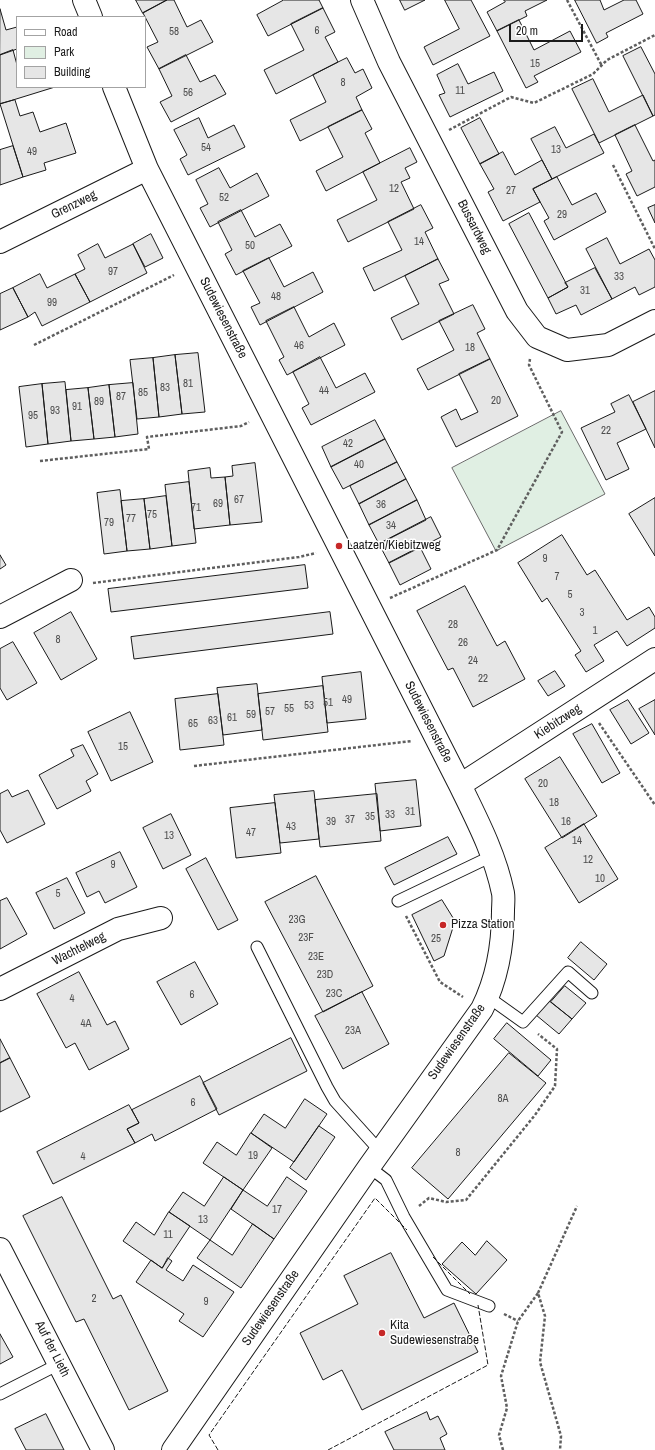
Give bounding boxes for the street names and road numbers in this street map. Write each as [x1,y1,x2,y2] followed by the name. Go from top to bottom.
[49,187,99,223] street label: Grenzweg
[454,197,494,257] street label: Bussardweg
[196,275,250,361] street label: Sudewiesenstraße
[401,679,455,765] street label: Sudewiesenstraße
[532,701,584,743] street label: Kiebitzweg
[50,929,108,969] street label: Wachtelweg
[425,1001,489,1083] street label: Sudewiesenstraße
[239,1267,303,1349] street label: Sudewiesenstraße
[31,1318,73,1380] street label: Auf der Lieth

